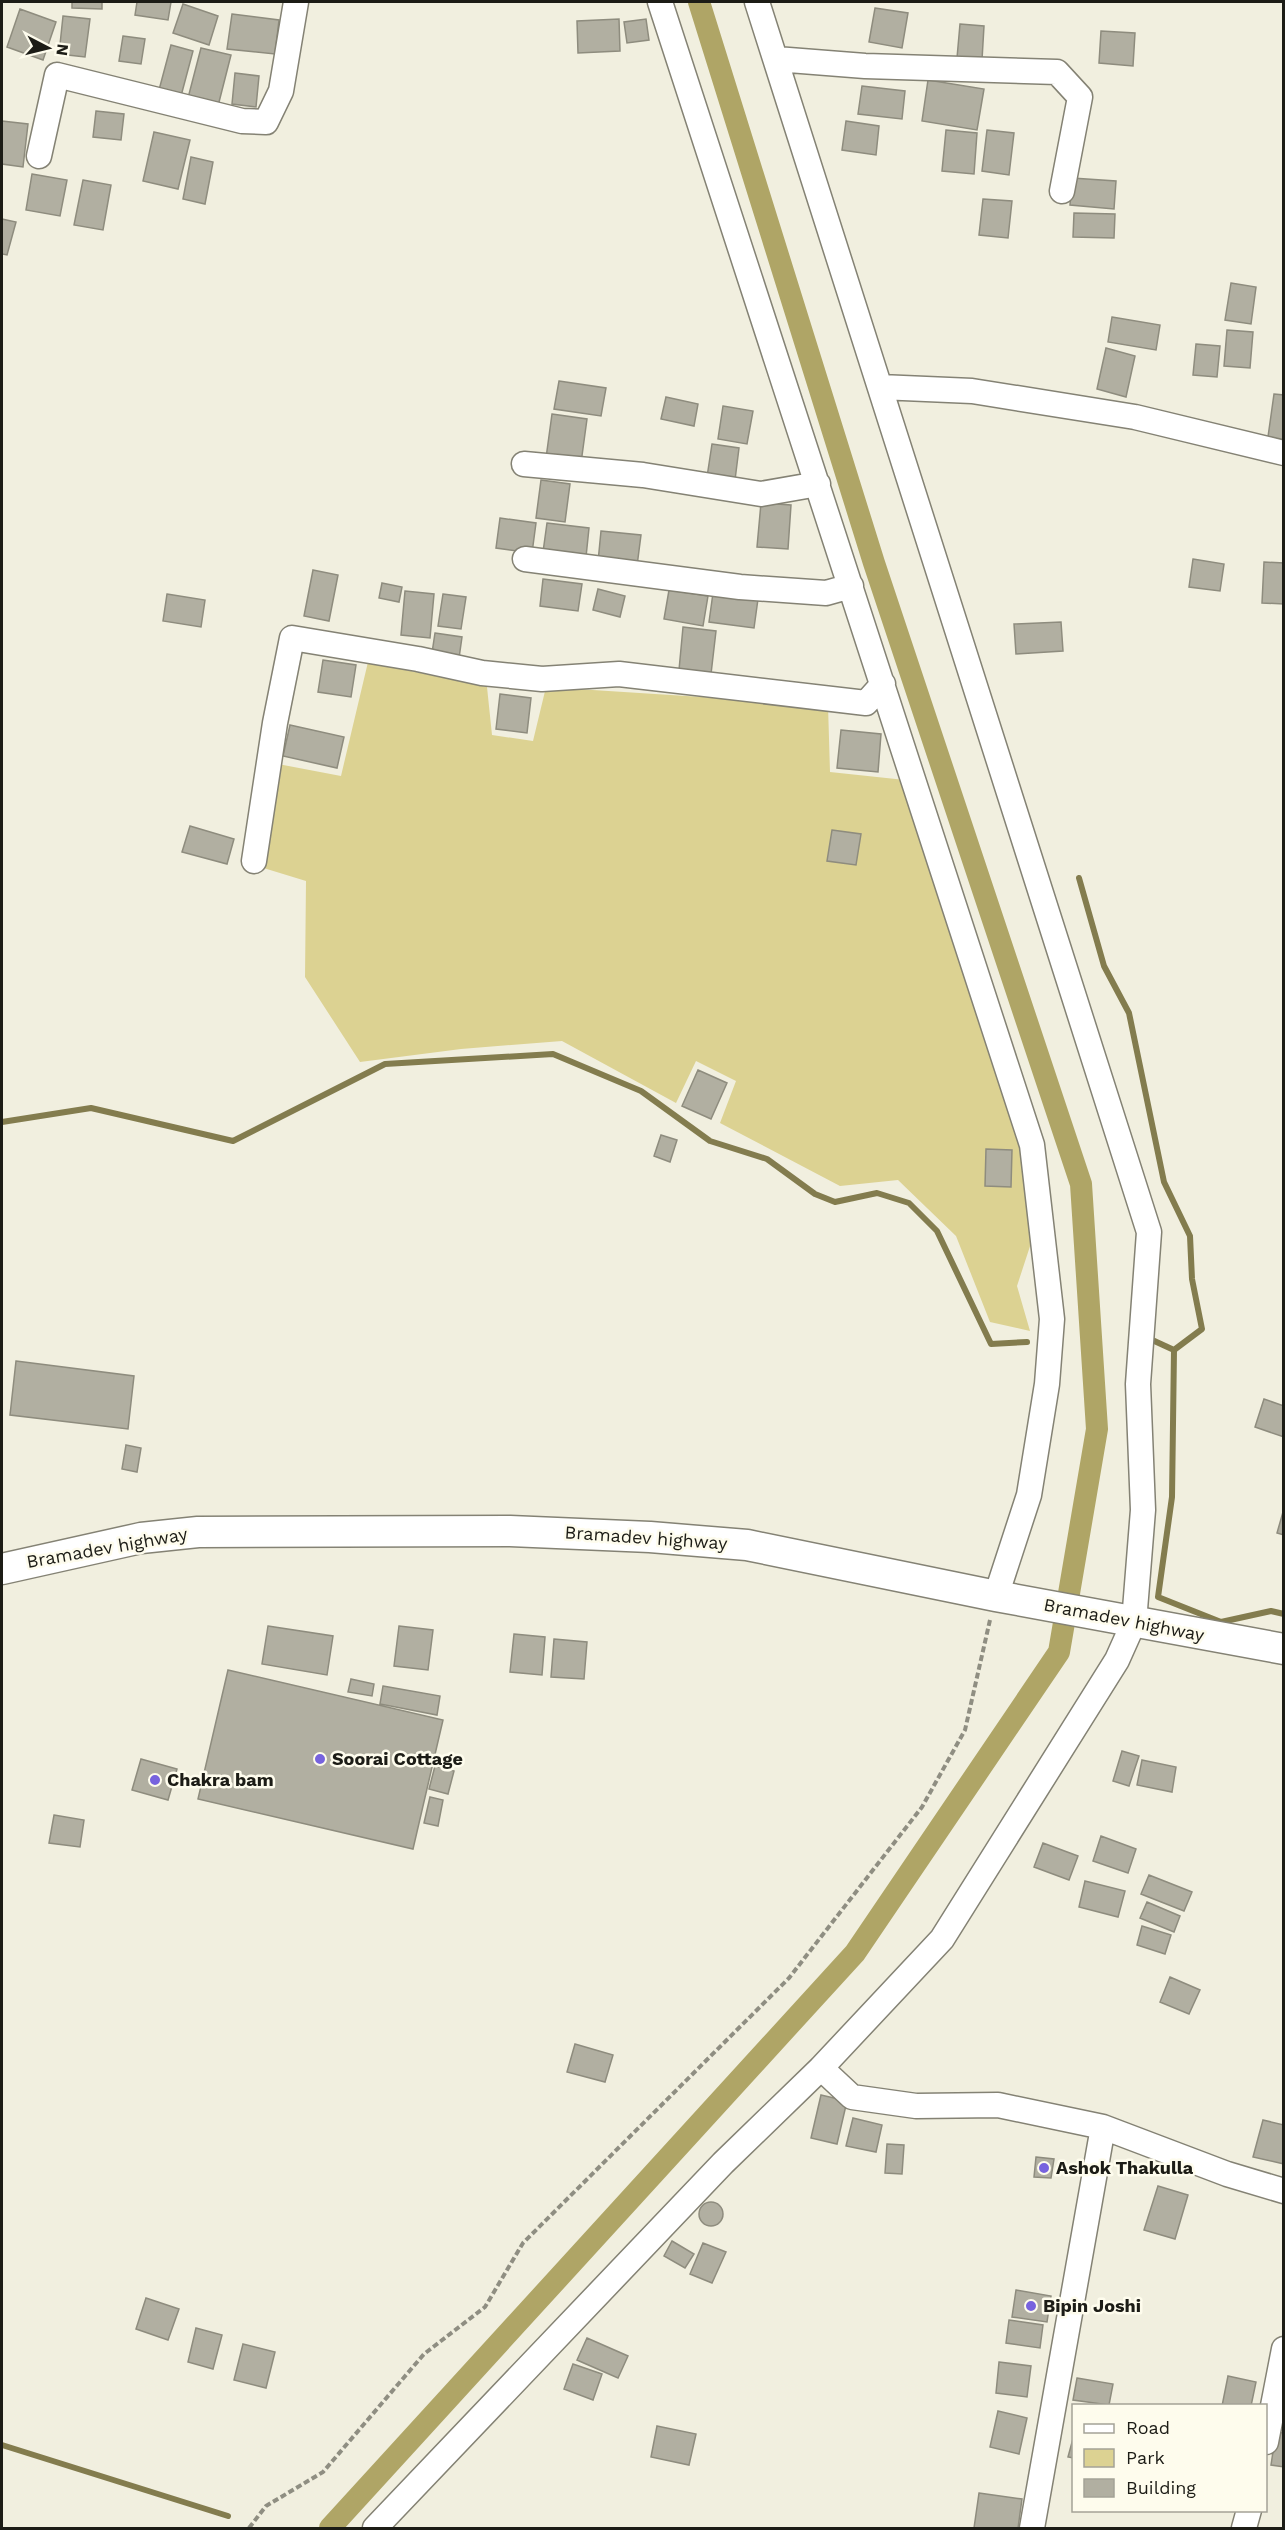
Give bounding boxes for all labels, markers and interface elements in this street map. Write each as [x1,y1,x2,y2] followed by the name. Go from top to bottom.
[18,18,78,78] north arrow
[52,43,73,57] text: N
[564,1521,729,1554] street label: Bramadev highway
[25,1523,190,1572] street label: Bramadev highway
[1042,1594,1207,1646] street label: Bramadev highway
[332,1748,463,1769] place label: Soorai Cottage
[313,1752,327,1766] marker: Soorai Cottage
[167,1769,274,1790] place label: Chakra bam
[148,1773,162,1787] marker: Chakra bam
[1056,2157,1194,2178] place label: Ashok Thakulla
[1037,2161,1051,2175] marker: Ashok Thakulla
[1043,2295,1141,2316] place label: Bipin Joshi
[1024,2299,1038,2313] marker: Bipin Joshi
[1072,2404,1267,2512] legend
[1126,2417,1170,2438] text: Road
[1126,2447,1165,2468] text: Park
[1126,2477,1196,2498] text: Building

